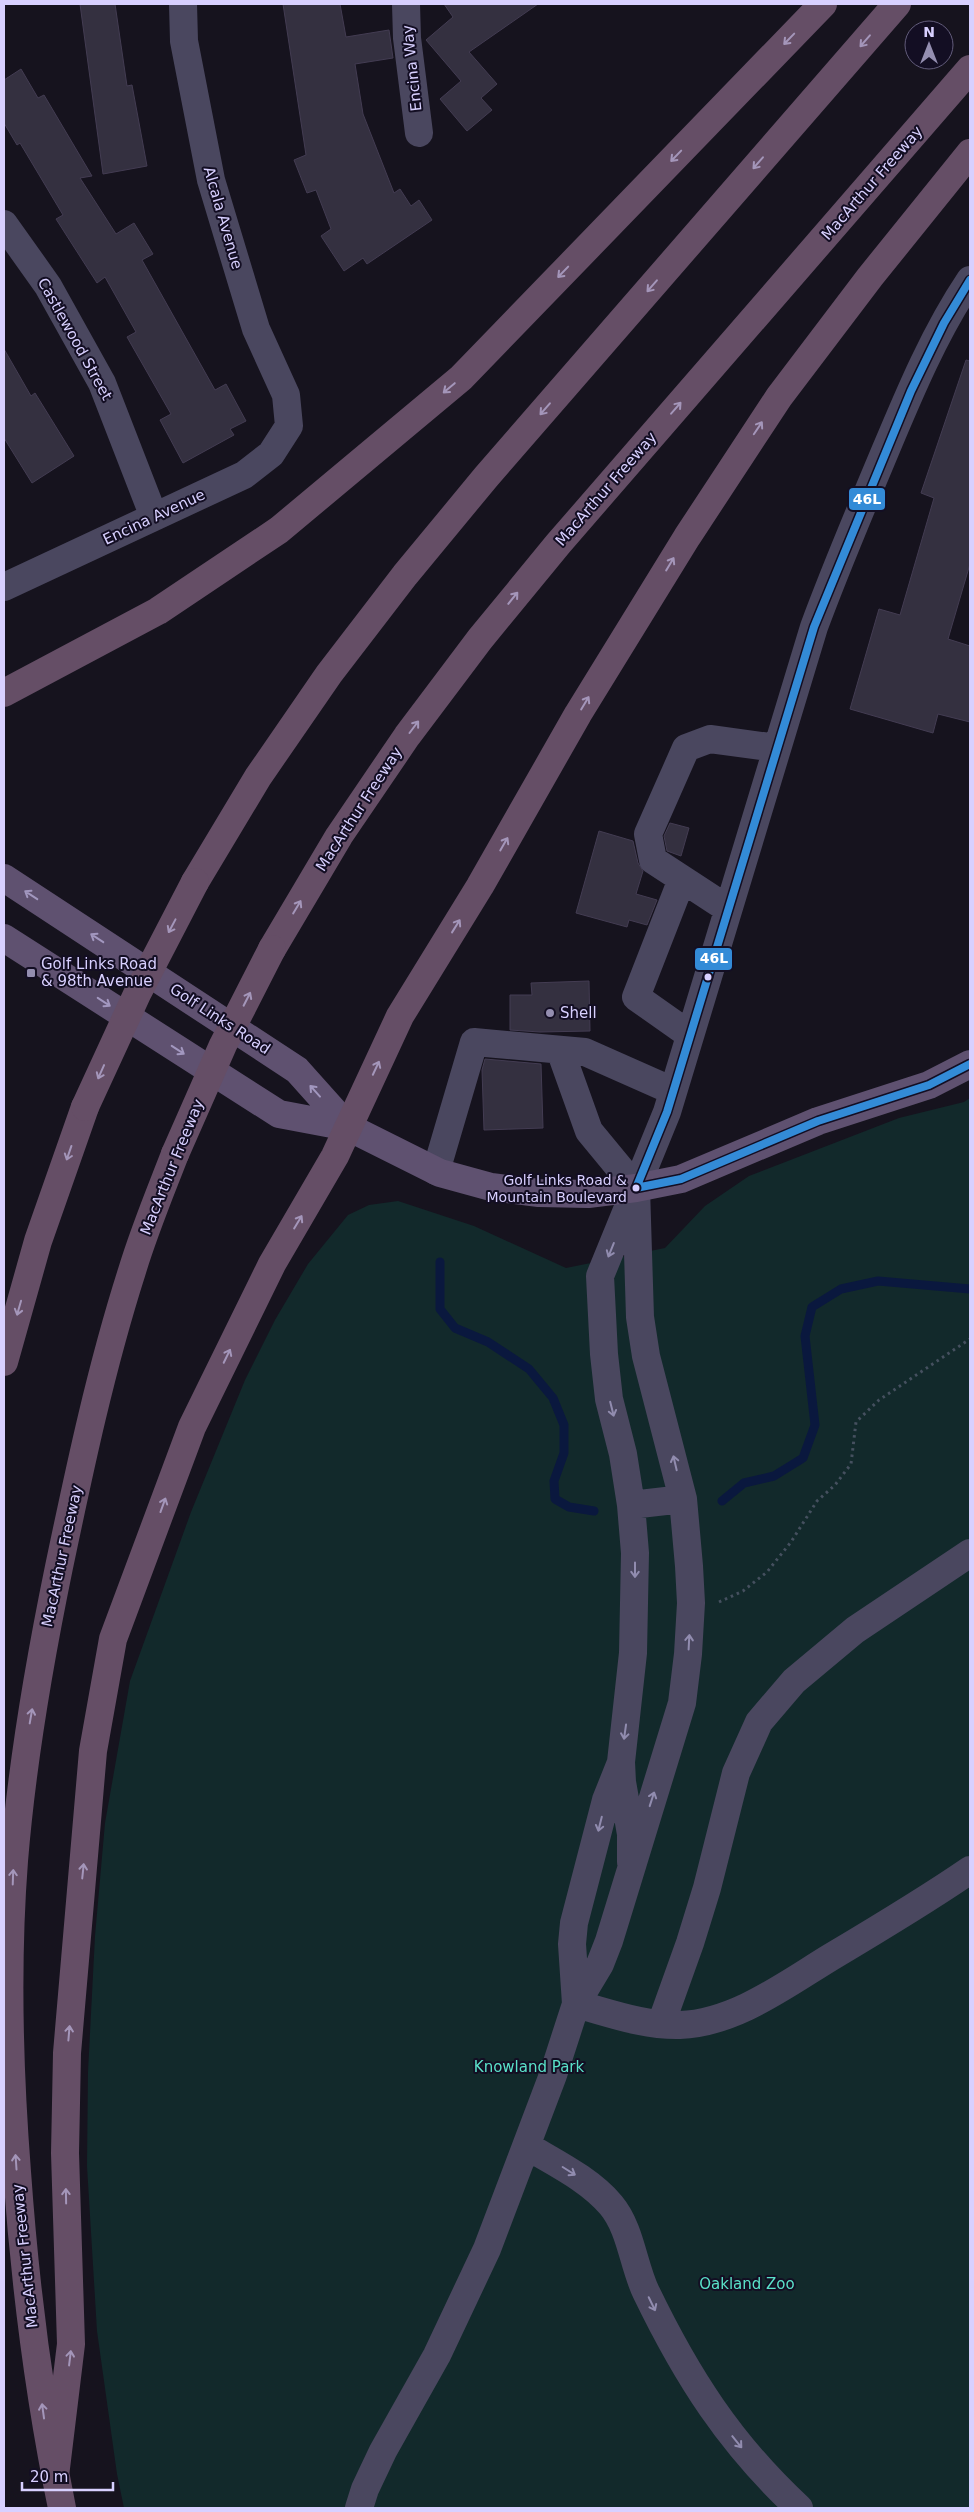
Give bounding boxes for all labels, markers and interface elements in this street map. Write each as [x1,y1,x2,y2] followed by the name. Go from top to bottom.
[904,20,954,70] north arrow
[398,24,425,112] street label: Encina Way
[923,24,935,40] text: N
[783,33,795,45] one-way arrow
[859,34,871,47] one-way arrow
[818,122,926,244] street label: MacArthur Freeway
[670,149,682,162] one-way arrow
[753,157,764,170] one-way arrow
[200,165,246,271] street label: Alcala Avenue
[557,266,569,279] one-way arrow
[34,275,116,403] street label: Castlewood Street
[646,279,658,292] one-way arrow
[443,383,456,394] one-way arrow
[539,402,551,415] one-way arrow
[670,402,682,415] one-way arrow
[753,421,763,435] one-way arrow
[552,428,660,550] street label: MacArthur Freeway
[100,485,208,549] street label: Encina Avenue
[848,487,886,511] line badge: 46L
[853,491,881,507] text: 46L
[665,558,675,572] one-way arrow
[508,592,519,605] one-way arrow
[580,696,590,710] one-way arrow
[409,720,419,734] one-way arrow
[312,743,406,875] street label: MacArthur Freeway
[500,837,510,852] one-way arrow
[25,890,39,900] one-way arrow
[292,900,302,915] one-way arrow
[167,918,177,933] one-way arrow
[451,920,461,934] one-way arrow
[90,933,104,943] one-way arrow
[694,947,733,971] line badge: 46L
[700,950,728,966] text: 46L
[41,955,157,990] place label: Golf Links Road & 98th Avenue
[25,967,37,979] marker: Golf Links Road & 98th Avenue
[703,972,713,982] unlabelled marker
[166,980,274,1058] street label: Golf Links Road
[242,991,252,1006] one-way arrow
[96,997,110,1007] one-way arrow
[560,1004,597,1022] place label: Shell
[544,1007,556,1019] marker: Shell
[171,1044,185,1055] one-way arrow
[371,1060,381,1075] one-way arrow
[96,1064,106,1079] one-way arrow
[310,1085,321,1098] one-way arrow
[137,1096,208,1238] street label: MacArthur Freeway
[64,1145,73,1160] one-way arrow
[487,1172,627,1205] place label: Golf Links Road & Mountain Boulevard
[631,1183,641,1193] marker: Golf Links Road & Mountain Boulevard
[293,1216,303,1230] one-way arrow
[606,1242,616,1257] one-way arrow
[14,1299,24,1315] one-way arrow
[223,1349,232,1364] one-way arrow
[608,1401,617,1417] one-way arrow
[670,1456,679,1472] one-way arrow
[38,1483,86,1629] street label: MacArthur Freeway
[159,1498,168,1513] one-way arrow
[630,1562,640,1578] one-way arrow
[685,1634,694,1650] one-way arrow
[27,1708,37,1724] one-way arrow
[620,1724,630,1740] one-way arrow
[648,1792,658,1808] one-way arrow
[595,1816,604,1832] one-way arrow
[78,1864,88,1880] one-way arrow
[8,1870,18,1886] one-way arrow
[64,2025,73,2041] one-way arrow
[474,2058,584,2076] park label: Knowland Park
[11,2154,21,2170] one-way arrow
[561,2167,575,2177] one-way arrow
[8,2183,42,2329] street label: MacArthur Freeway
[61,2188,70,2204] one-way arrow
[699,2275,795,2293] park label: Oakland Zoo
[648,2296,657,2311] one-way arrow
[65,2350,75,2366] one-way arrow
[38,2403,48,2419] one-way arrow
[732,2435,743,2448] one-way arrow
[22,2460,114,2492] scale bar
[30,2468,68,2486] text: 20 m

